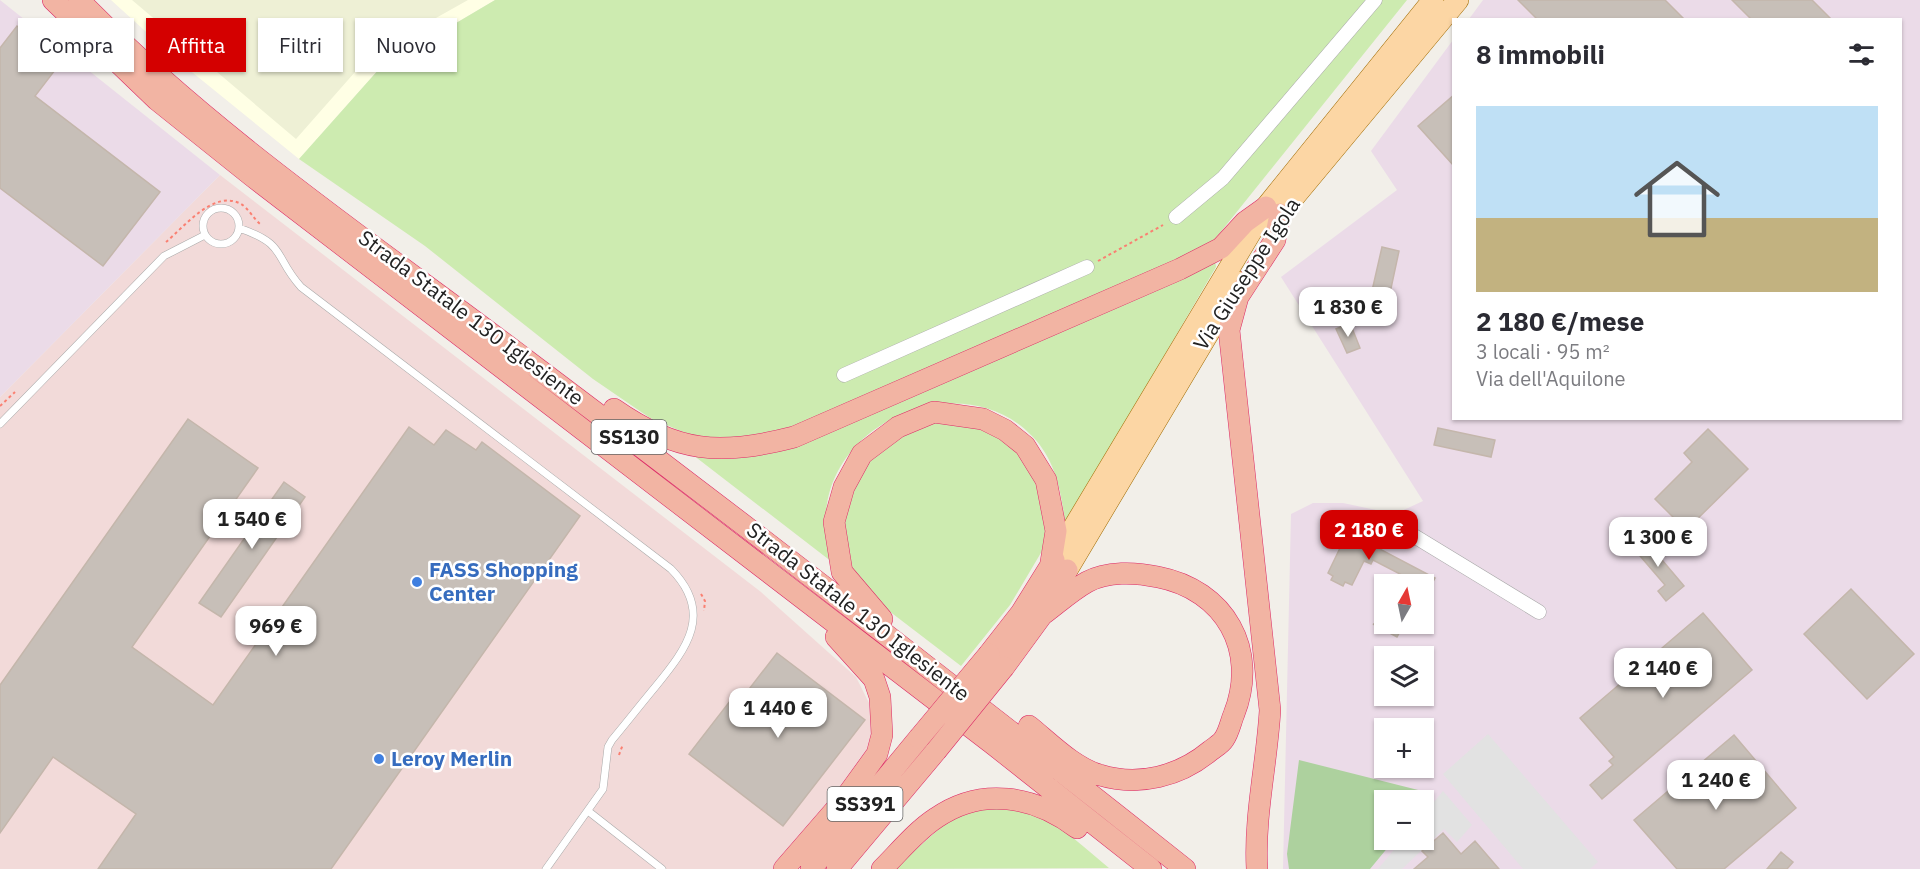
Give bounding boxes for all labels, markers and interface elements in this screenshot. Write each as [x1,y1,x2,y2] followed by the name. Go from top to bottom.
[18,18,134,72] chip: Compra
[146,18,246,72] chip: Affitta
[258,18,343,72] chip: Filtri
[355,18,457,72] chip: Nuovo
[1476,37,1605,71] text: 8 immobili
[1845,38,1878,71] icon: filters
[1623,145,1731,253] icon: home
[1186,192,1306,355] street label: Via Giuseppe Igola
[353,223,590,411] street label: Strada Statale 130 Iglesiente
[1293,287,1403,338] pin: 1 830 €
[1313,293,1383,320] text: 1 830 €
[1476,304,1644,338] text: 2 180 €/mese
[1476,338,1610,365] text: 3 locali · 95 m²
[1476,365,1626,392] text: Via dell'Aquilone
[592,420,666,454] road number: SS130
[197,499,307,550] pin: 1 540 €
[217,505,287,532] text: 1 540 €
[1314,510,1424,561] pin: 2 180 €
[741,515,976,707] street label: Strada Statale 130 Iglesiente
[1334,516,1404,543] text: 2 180 €
[1603,517,1713,568] pin: 1 300 €
[1623,523,1693,550] text: 1 300 €
[429,555,578,607] place label: FASS Shopping Center
[1374,574,1434,634] north arrow
[1374,574,1434,850] map controls
[410,575,424,589] marker: FASS Shopping Center
[234,606,318,657] pin: 969 €
[249,612,303,639] text: 969 €
[1374,646,1434,706] button: layers
[1608,648,1718,699] pin: 2 140 €
[1628,654,1698,681] text: 2 140 €
[723,688,833,739] pin: 1 440 €
[743,694,813,721] text: 1 440 €
[1374,718,1434,778] button: +
[391,744,512,772] place label: Leroy Merlin
[372,752,386,766] marker: Leroy Merlin
[1661,760,1771,811] pin: 1 240 €
[1681,766,1751,793] text: 1 240 €
[828,787,902,821] road number: SS391
[1374,790,1434,850] button: −

